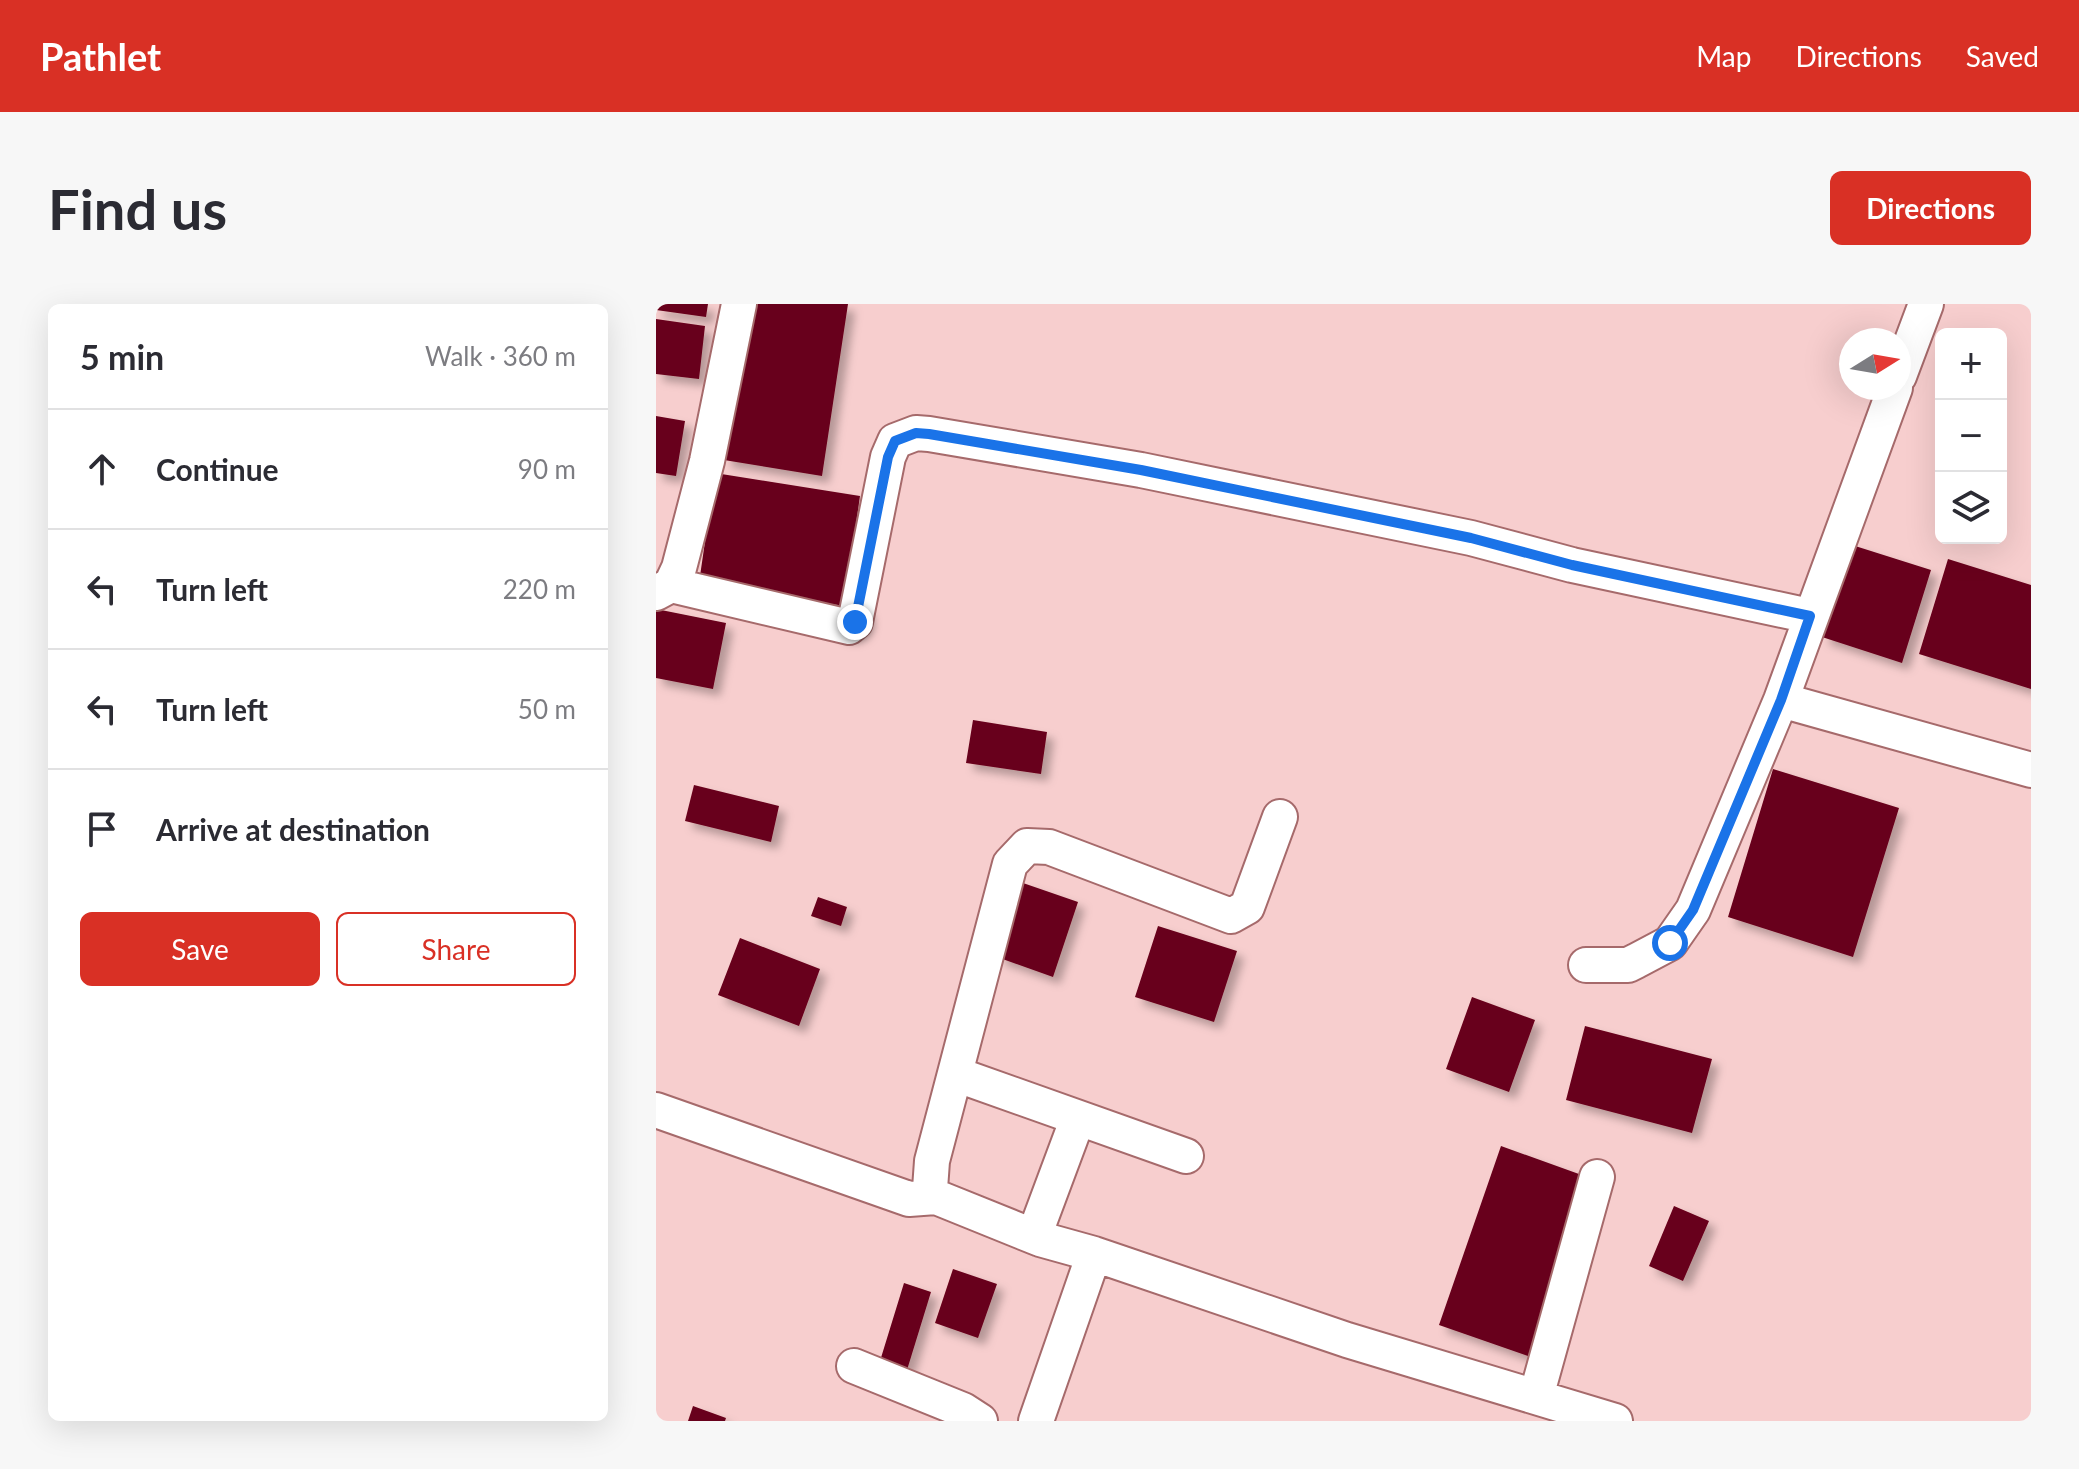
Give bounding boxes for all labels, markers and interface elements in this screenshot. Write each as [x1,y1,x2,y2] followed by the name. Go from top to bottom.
[40,33,161,79] text: Pathlet
[1696,39,1751,73] text: Map
[1795,39,1922,73] text: Directions
[1966,39,2039,73] text: Saved
[1830,171,2031,245] button: Directions
[48,175,227,242] text: Find us
[1839,328,1911,400] north arrow
[1935,328,2007,544] map controls
[1935,328,2007,400] button: +
[80,336,164,377] text: 5 min
[425,340,576,372] text: Walk · 360 m
[1935,400,2007,472] button: −
[80,447,124,491] icon: ahead
[156,451,279,487] text: Continue
[518,453,576,485] text: 90 m
[1935,472,2007,544] button: layers
[80,567,124,611] icon: left
[156,571,268,607] text: Turn left
[503,573,576,605] text: 220 m
[837,604,873,640] route end
[80,687,124,731] icon: left
[156,691,268,727] text: Turn left
[518,693,576,725] text: 50 m
[80,807,124,851] icon: arrive
[156,811,430,847] text: Arrive at destination
[80,912,320,986] button: Save
[336,912,576,986] button: Share
[1652,925,1688,961] route start

